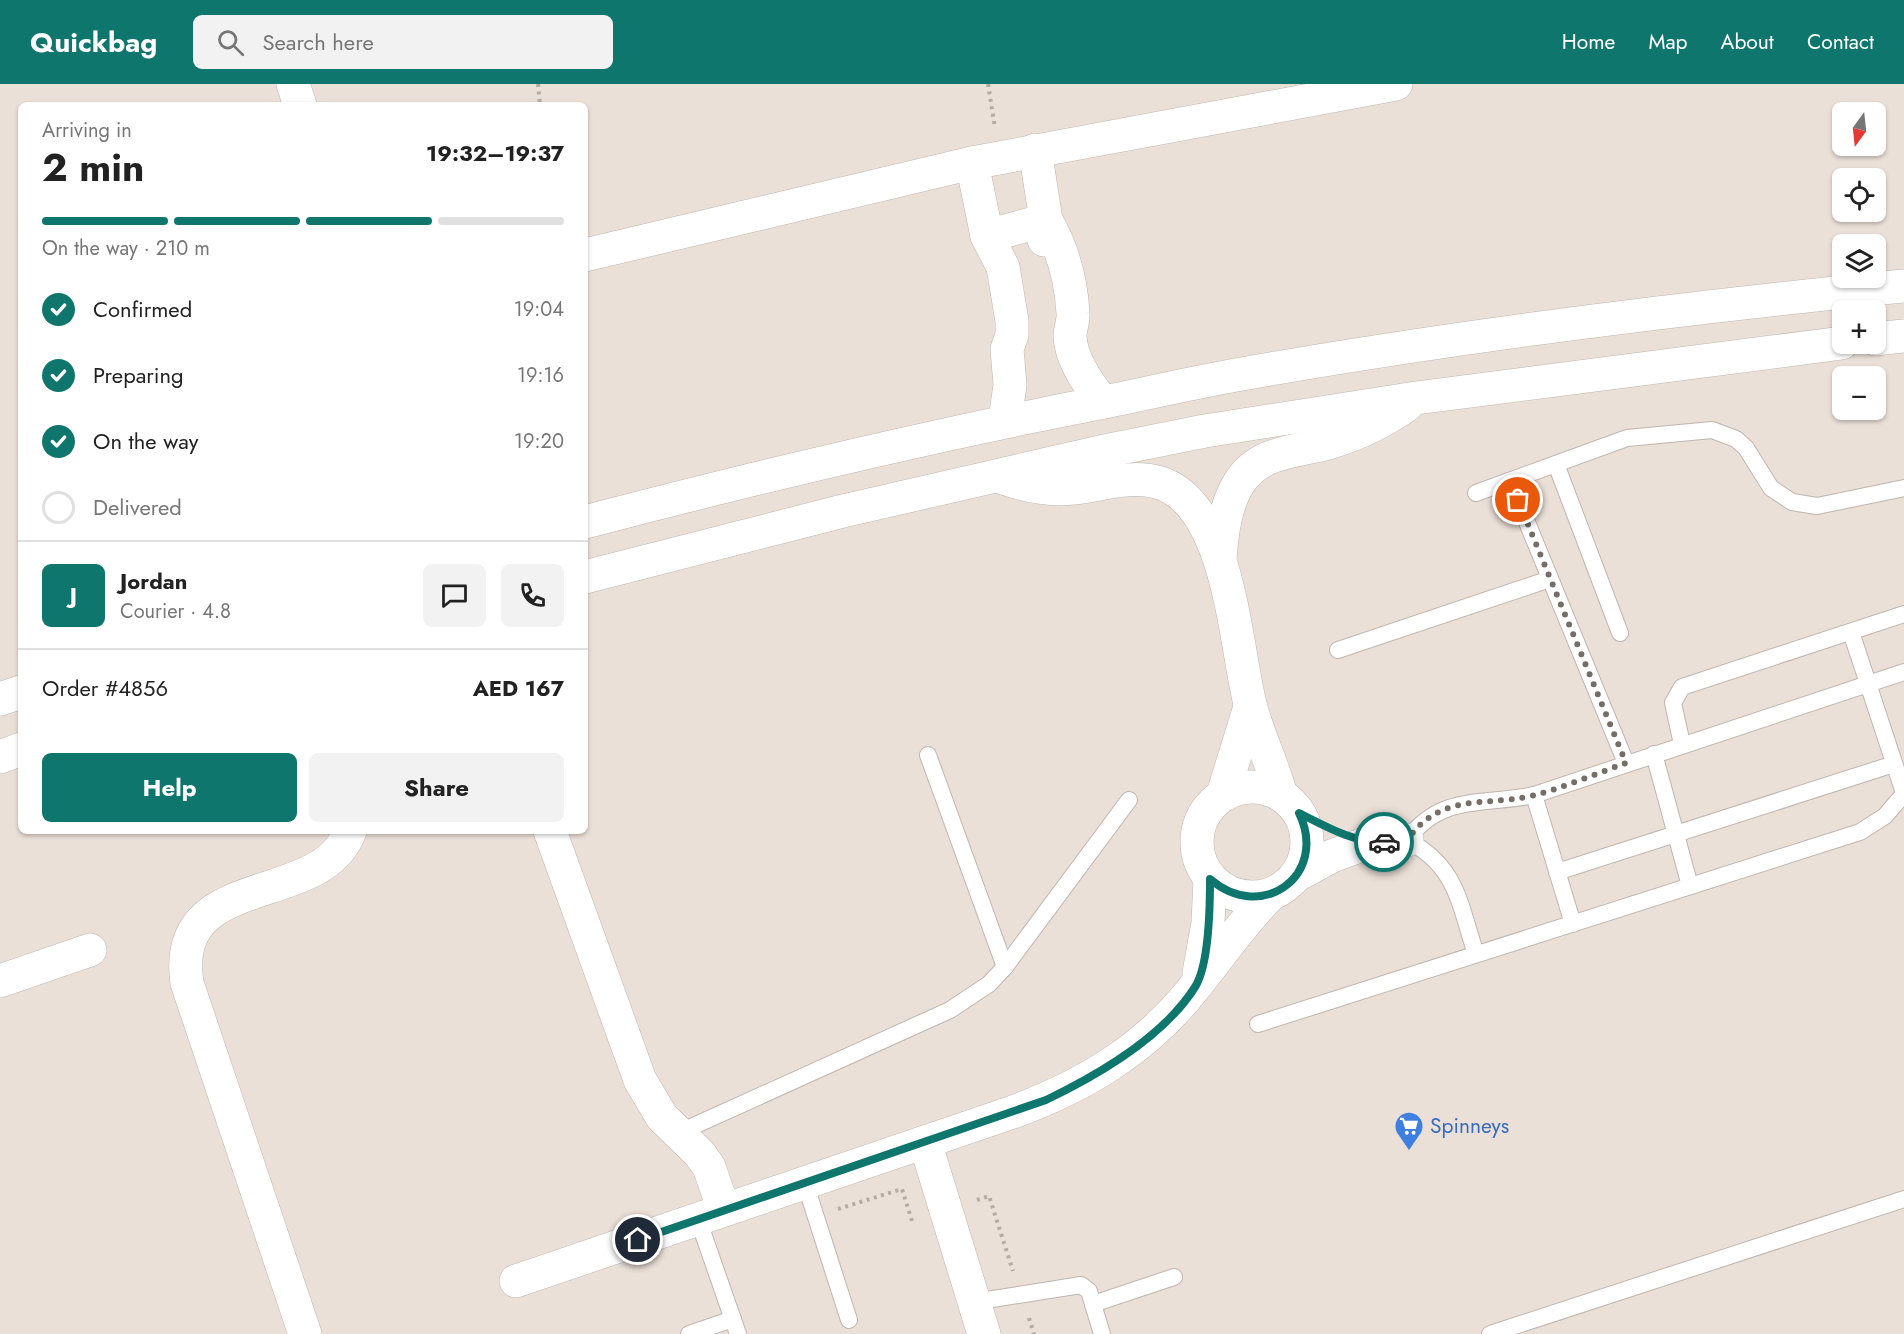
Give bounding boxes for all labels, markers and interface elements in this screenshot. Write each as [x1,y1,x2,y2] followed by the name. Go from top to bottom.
[193,15,613,69] search box
[30,22,157,63] text: Quickbag
[214,26,247,59] icon: search
[262,26,374,58] text: Search here
[1562,27,1615,57] text: Home
[1648,27,1688,57] text: Map
[1721,27,1774,57] text: About
[1807,27,1874,57] text: Contact
[1832,102,1886,156] north arrow
[1832,102,1886,420] map controls
[42,116,132,145] text: Arriving in
[426,137,564,169] text: 19:32–19:37
[42,139,144,196] text: 2 min
[1832,168,1886,222] button: locate
[42,234,210,263] text: On the way · 210 m
[1832,234,1886,288] button: layers
[42,293,75,326] icon: check
[93,293,192,325] text: Confirmed
[514,295,564,324] text: 19:04
[1832,300,1886,354] button: +
[42,359,75,392] icon: check
[93,359,184,391] text: Preparing
[517,361,564,390] text: 19:16
[1832,366,1886,420] button: −
[42,425,75,458] icon: check
[93,425,198,457] text: On the way
[514,427,564,456] text: 19:20
[1492,474,1543,525] pin
[1501,483,1534,516] icon: bag
[93,491,182,523] text: Delivered
[423,564,486,627] button: chat
[501,564,564,627] button: phone
[120,565,187,597] text: Jordan
[70,579,77,611] text: J
[120,597,231,626] text: Courier · 4.8
[42,672,168,704] text: Order #4856
[473,672,564,704] text: AED 167
[42,753,297,822] button: Help
[309,753,564,822] button: Share
[1354,812,1414,872] courier
[1368,826,1401,859] icon: car
[1393,1110,1425,1152] supermarket icon: Spinneys
[1430,1111,1509,1141] place label: Spinneys
[612,1214,663,1265] pin
[621,1223,654,1256] icon: home

